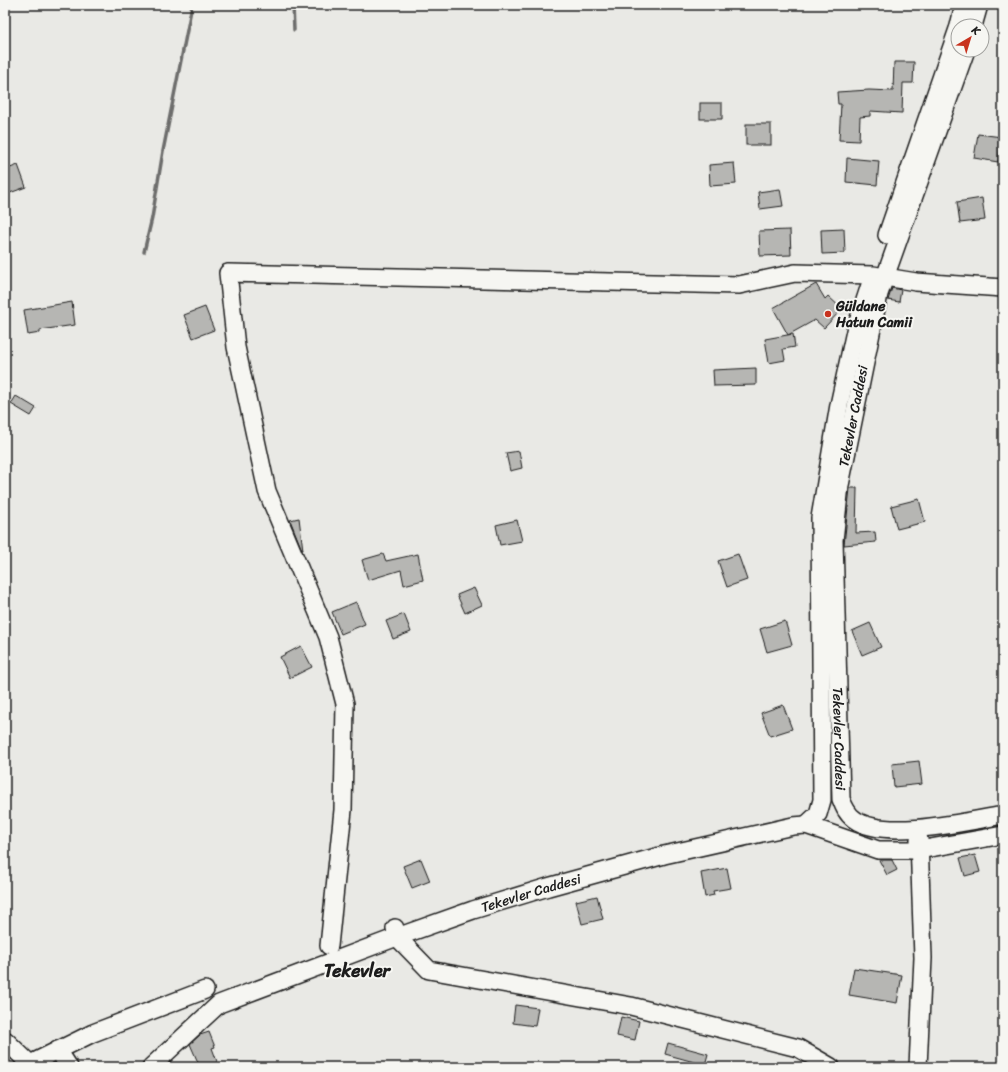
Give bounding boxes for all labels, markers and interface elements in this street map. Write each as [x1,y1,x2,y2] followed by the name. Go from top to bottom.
[950,18,990,58] north arrow
[967,20,985,41] text: K
[835,294,913,335] place label: Güldane Hatun Camii
[823,309,833,319] marker: Güldane Hatun Camii
[831,362,876,469] street label: Tekevler Caddesi
[825,687,853,792] street label: Tekevler Caddesi
[478,866,585,920] street label: Tekevler Caddesi
[324,955,392,987] district label: Tekevler

